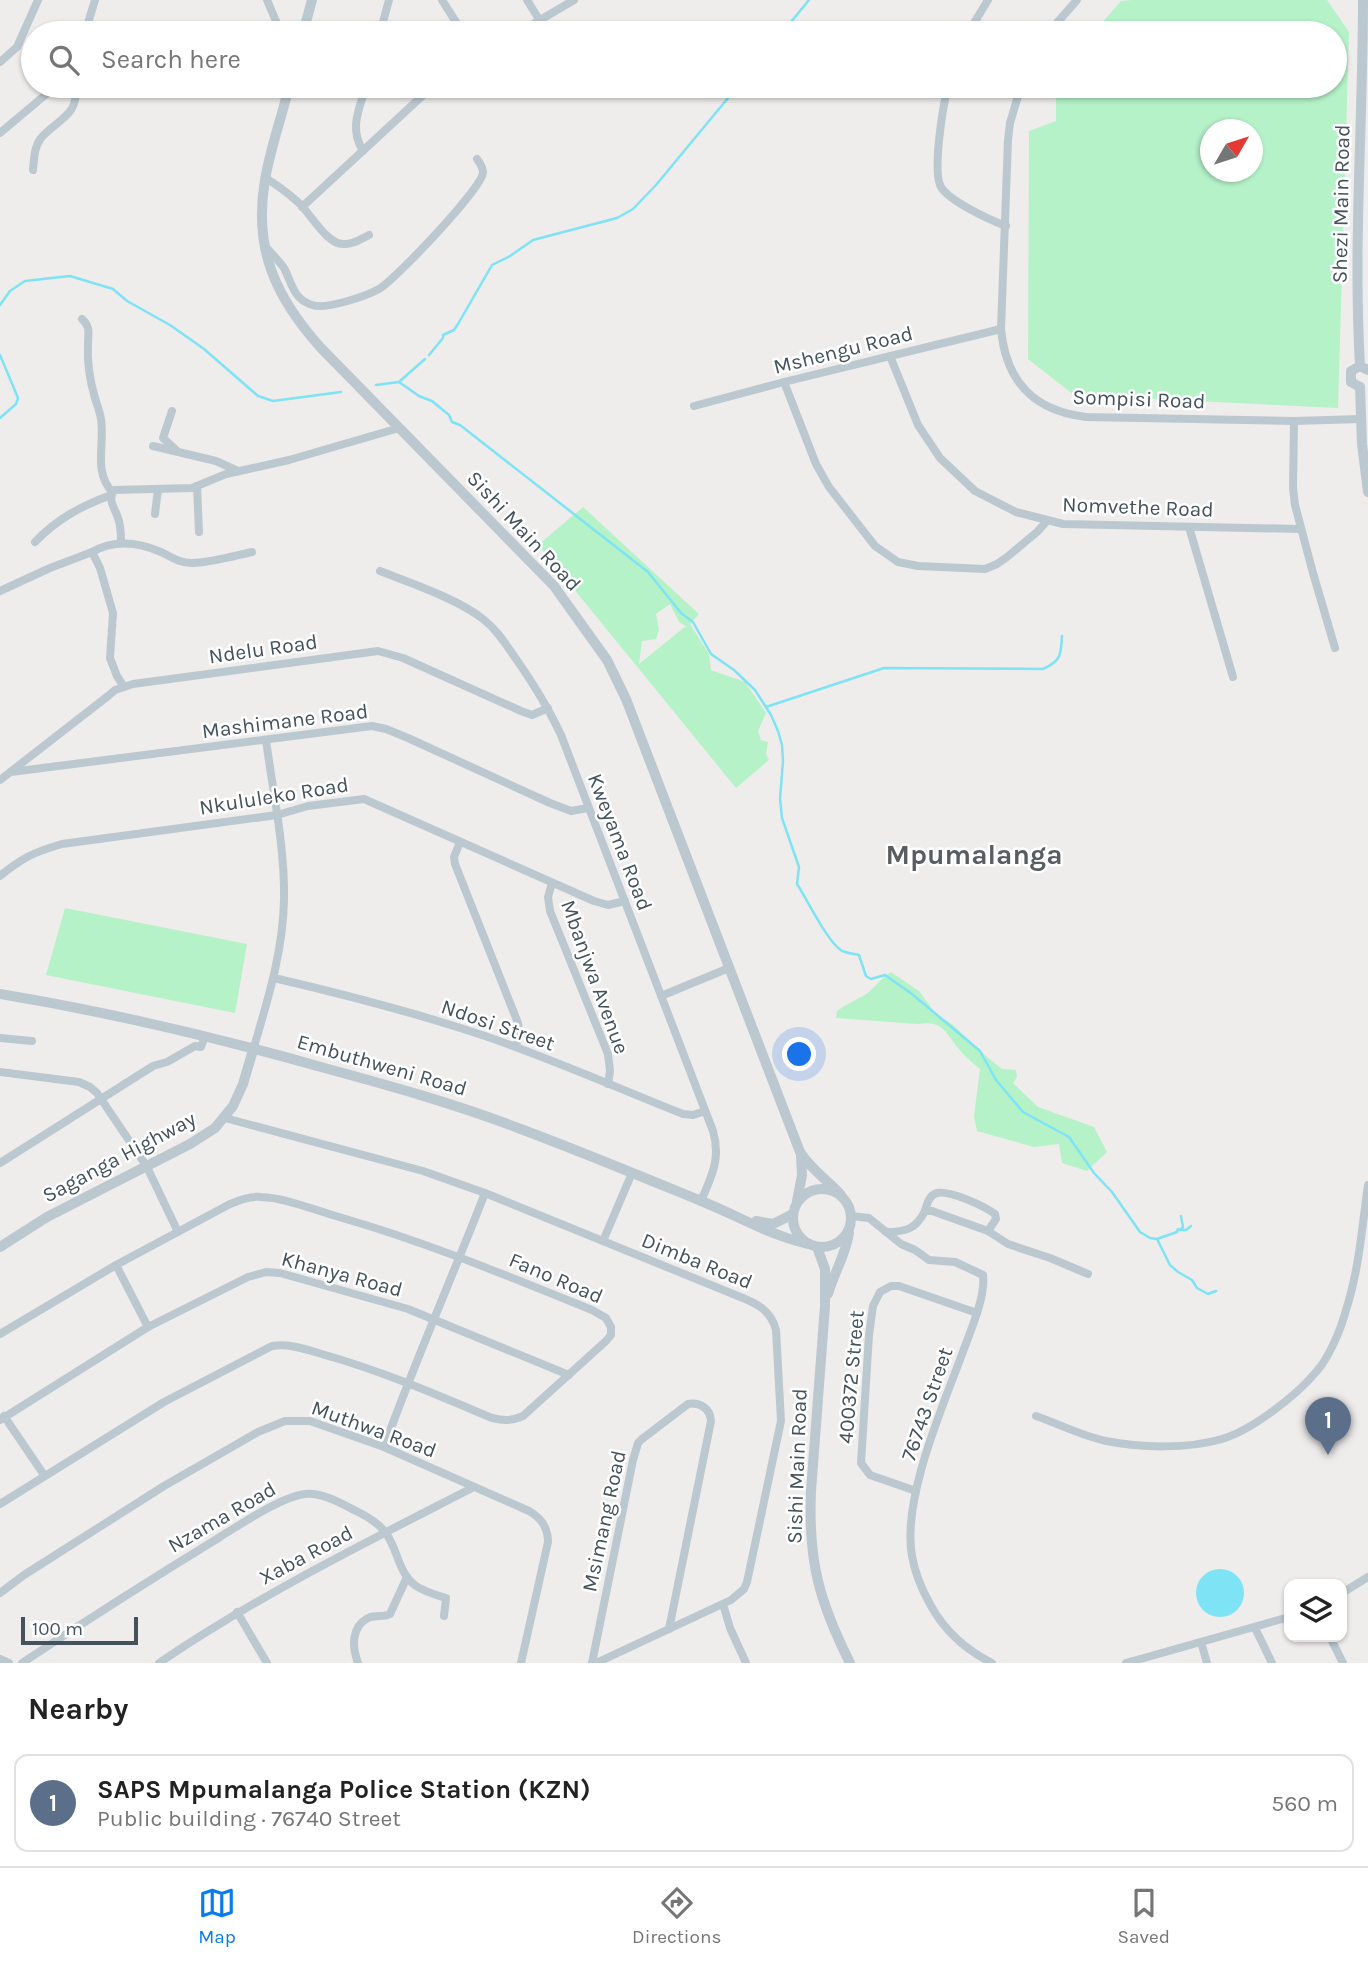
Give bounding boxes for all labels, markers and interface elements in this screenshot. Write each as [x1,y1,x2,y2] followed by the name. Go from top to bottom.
[21,21,1347,98] search box
[45,41,83,79] icon: search
[101,44,241,75] text: Search here
[1200,119,1263,182] north arrow
[1328,124,1354,284] street label: Shezi Main Road
[771,321,915,379] street label: Mshengu Road
[1072,385,1206,413] street label: Sompisi Road
[462,466,586,596] street label: Sishi Main Road
[1062,492,1214,522] street label: Nomvethe Road
[207,629,319,669] street label: Ndelu Road
[201,699,369,743] street label: Mashimane Road
[583,770,657,914] street label: Kweyama Road
[198,772,350,820] street label: Nkululeko Road
[885,838,1063,871] district label: Mpumalanga
[556,897,634,1057] street label: Mbanjwa Avenue
[438,994,558,1056] street label: Ndosi Street
[294,1029,470,1101] street label: Embuthweni Road
[782,1037,816,1071] your location
[38,1106,200,1208] street label: Saganga Highway
[638,1228,756,1294] street label: Dimba Road
[279,1246,405,1302] street label: Khanya Road
[505,1248,607,1308] street label: Fano Road
[833,1309,869,1445] street label: 400372 Street
[896,1344,958,1464] street label: 76743 Street
[782,1388,812,1544] street label: Sishi Main Road
[308,1395,440,1463] street label: Muthwa Road
[1305,1397,1351,1455] pin: 1
[577,1448,631,1594] street label: Msimang Road
[164,1476,280,1558] street label: Nzama Road
[255,1520,357,1590] street label: Xaba Road
[1284,1579,1347,1642] map controls
[1284,1579,1347,1642] button: layers
[21,1614,138,1646] scale bar
[32,1618,83,1640] text: 100 m
[28,1691,128,1727] text: Nearby
[97,1774,591,1805] text: SAPS Mpumalanga Police Station (KZN)
[49,1790,57,1817] text: 1
[1271,1790,1338,1817] text: 560 m
[97,1805,401,1832] text: Public building · 76740 Street
[198,1884,236,1948] tab: Map
[632,1884,721,1948] tab: Directions
[1117,1884,1170,1948] tab: Saved

